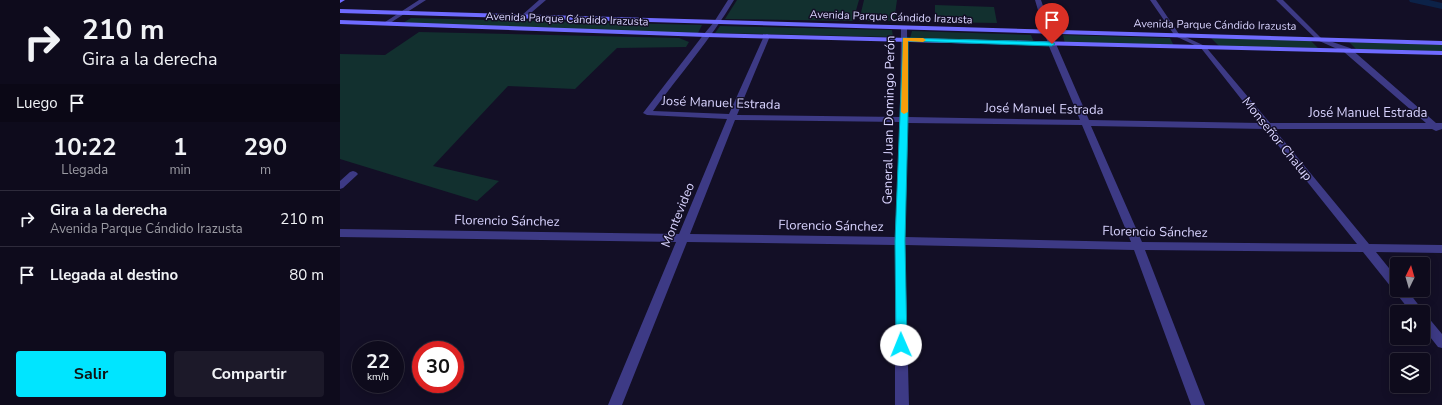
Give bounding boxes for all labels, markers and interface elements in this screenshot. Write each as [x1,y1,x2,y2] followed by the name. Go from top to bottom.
[1035,3,1069,44] pin
[809,7,973,27] street label: Avenida Parque Cándido Irazusta
[485,9,649,29] street label: Avenida Parque Cándido Irazusta
[1041,9,1063,31] icon: arrive
[82,11,165,49] text: 210 m
[16,16,68,68] icon: right
[1133,16,1297,34] street label: Avenida Parque Cándido Irazusta
[879,35,899,205] street label: General Juan Domingo Perón
[82,47,218,71] text: Gira a la derecha
[66,92,88,114] icon: arrive
[660,92,781,114] street label: José Manuel Estrada
[16,93,58,113] text: Luego
[1238,93,1316,185] street label: Monseñor Chalup
[983,99,1104,119] street label: José Manuel Estrada
[1308,104,1427,122] street label: José Manuel Estrada
[53,131,116,163] text: 10:22
[173,131,187,163] text: 1
[244,131,287,163] text: 290
[61,161,108,179] text: Llegada
[169,161,191,179] text: min
[260,161,271,179] text: m
[657,180,699,250] street label: Montevideo
[50,200,167,220] text: Gira a la derecha
[16,208,38,230] icon: right
[280,209,324,229] text: 210 m
[454,211,560,231] street label: Florencio Sánchez
[778,216,884,236] street label: Florencio Sánchez
[50,220,243,238] text: Avenida Parque Cándido Irazusta
[1102,222,1208,242] street label: Florencio Sánchez
[1390,257,1430,297] north arrow
[1390,257,1430,393] map controls
[16,264,38,286] icon: arrive
[50,265,178,285] text: Llegada al destino
[289,265,324,285] text: 80 m
[1390,305,1430,345] button: sound
[880,324,922,366] position arrow
[412,341,464,393] speed limit sign: 30
[366,348,390,375] text: 22
[16,351,166,397] button: Salir
[174,351,324,397] button: Compartir
[1390,353,1430,393] button: layers
[367,370,389,384] text: km/h

